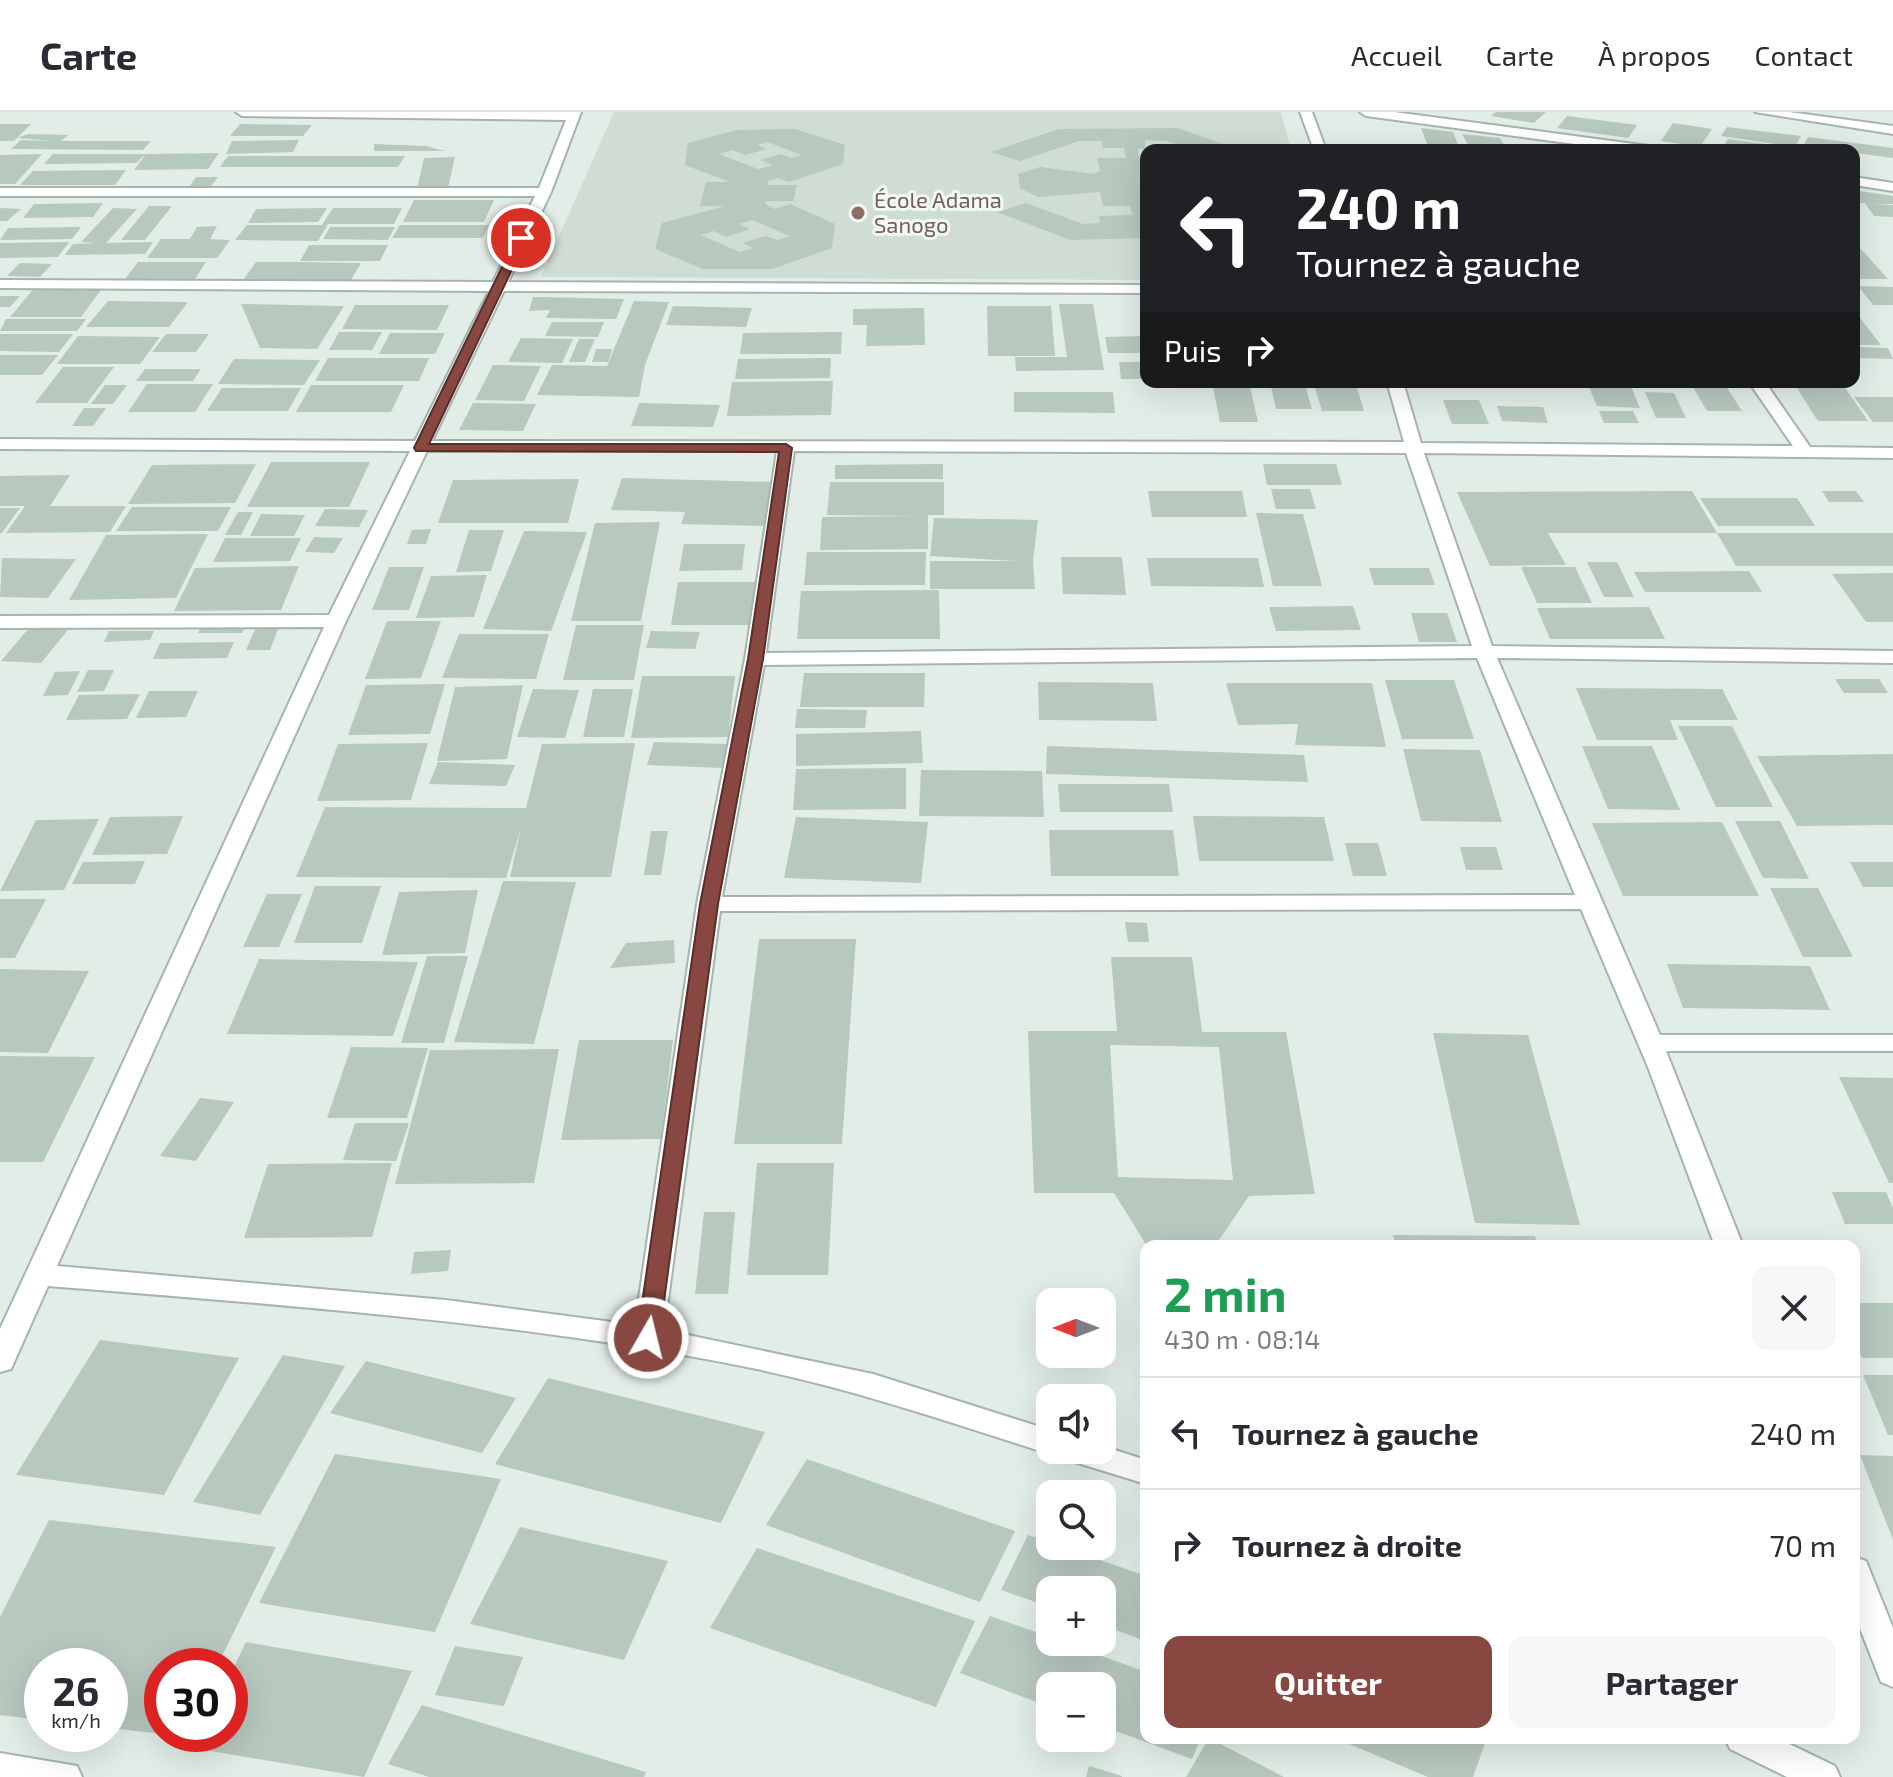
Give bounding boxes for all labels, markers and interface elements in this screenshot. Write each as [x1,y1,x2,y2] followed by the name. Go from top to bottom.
[40,32,137,78] text: Carte
[1351,38,1442,72] text: Accueil
[1486,38,1554,72] text: Carte
[1598,38,1710,72] text: À propos
[1754,38,1853,72] text: Contact
[1296,173,1461,240] text: 240 m
[1164,176,1268,280] icon: left
[874,186,1002,237] place label: École Adama Sanogo
[487,204,555,272] pin
[849,204,867,222] marker: École Adama Sanogo
[499,216,543,260] icon: arrive
[1296,241,1581,284] text: Tournez à gauche
[1237,328,1281,372] icon: right
[1164,332,1221,368] text: Puis
[1164,1264,1287,1322] text: 2 min
[1752,1266,1836,1350] button: close
[1036,1288,1116,1368] north arrow
[1036,1288,1116,1752] map controls
[606,1296,690,1380] position arrow
[1164,1323,1320,1354] text: 430 m · 08:14
[1036,1384,1116,1464] button: sound
[1164,1411,1208,1455] icon: left
[1232,1415,1479,1451] text: Tournez à gauche
[1750,1415,1836,1451] text: 240 m
[1036,1480,1116,1560] button: search
[1164,1523,1208,1567] icon: right
[1232,1527,1462,1563] text: Tournez à droite
[1770,1527,1836,1563] text: 70 m
[1036,1576,1116,1656] button: +
[1164,1636,1492,1728] button: Quitter
[1508,1636,1836,1728] button: Partager
[144,1648,248,1752] speed limit sign: 30
[53,1666,99,1714] text: 26
[1036,1672,1116,1752] button: −
[51,1708,101,1732] text: km/h

